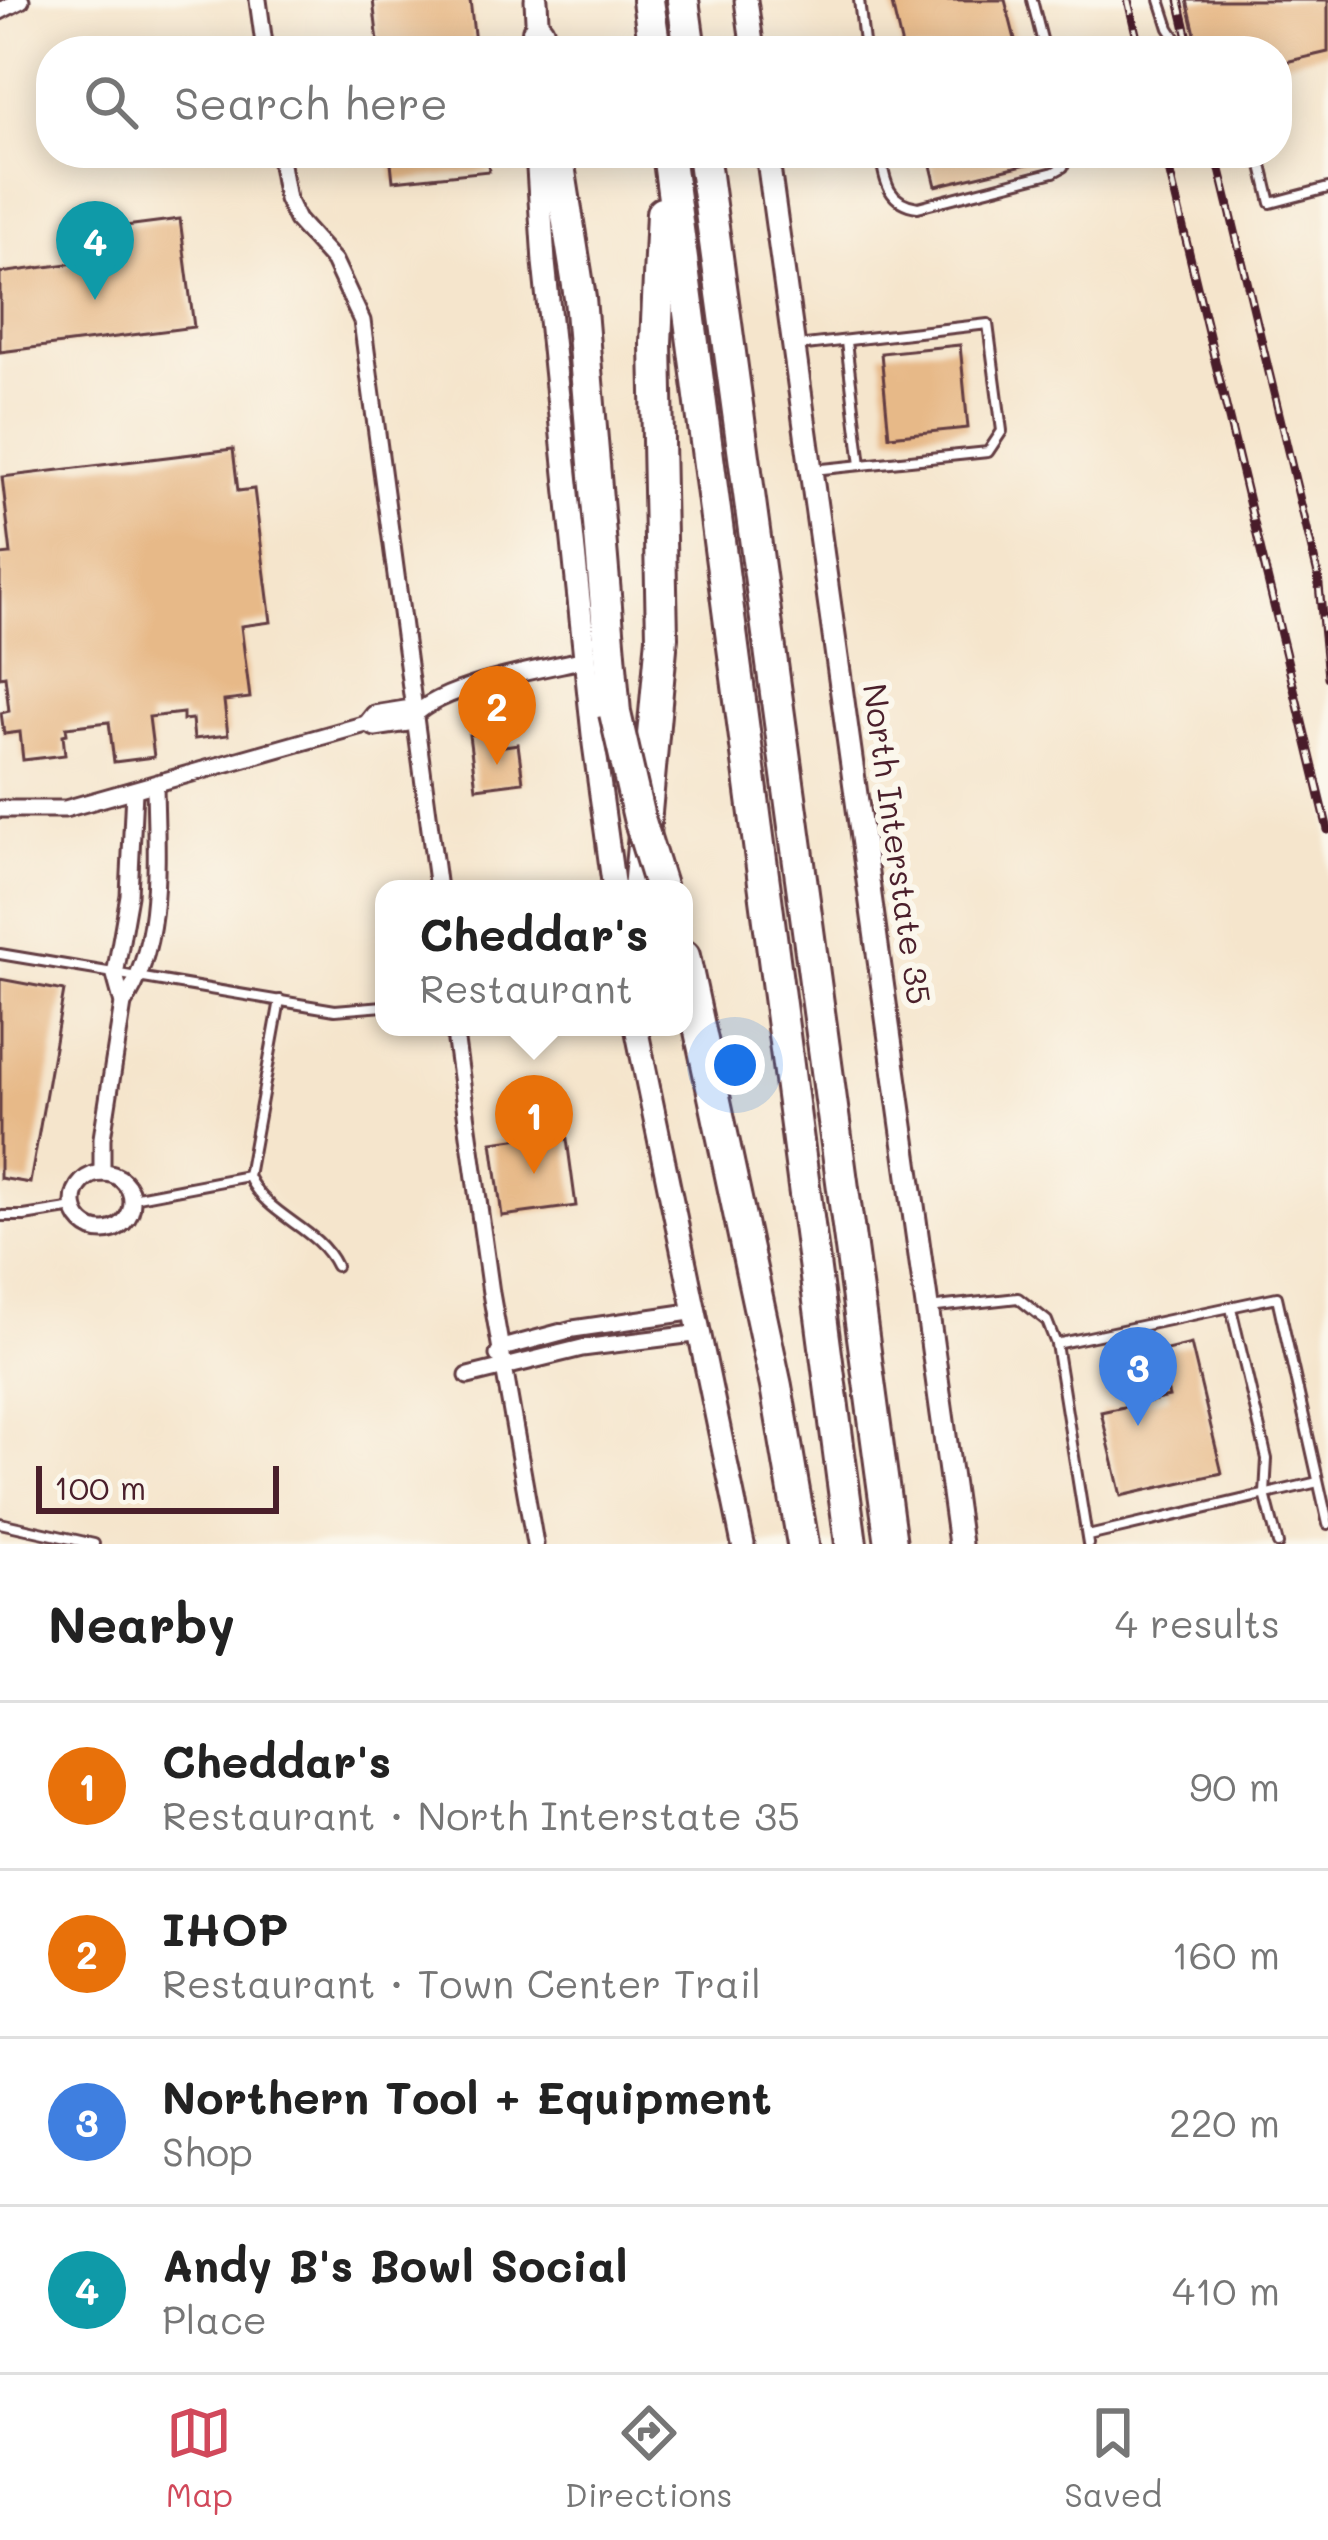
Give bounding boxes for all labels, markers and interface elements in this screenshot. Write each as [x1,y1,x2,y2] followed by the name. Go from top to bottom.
[36,36,1292,168] search box
[78,69,144,135] icon: search
[174,73,448,131] text: Search here
[56,201,134,300] pin: 4
[458,666,536,765] pin: 2
[855,681,942,1007] street label: North Interstate 35
[375,880,693,1036] popup
[419,904,649,962] text: Cheddar's
[419,962,633,1013] text: Restaurant
[705,1035,765,1095] your location
[495,1075,573,1174] pin: 1
[1099,1327,1177,1426] pin: 3
[36,1460,279,1513] scale bar
[54,1465,146,1508] text: 100 m
[48,1589,235,1656] text: Nearby
[1115,1597,1280,1648] text: 4 results
[162,1731,391,1789] text: Cheddar's
[78,1760,96,1811] text: 1
[1189,1760,1280,1811] text: 90 m
[162,1789,800,1840] text: Restaurant · North Interstate 35
[162,1899,288,1957] text: IHOP
[76,1928,98,1979] text: 2
[1171,1928,1280,1979] text: 160 m
[162,1957,761,2008] text: Restaurant · Town Center Trail
[162,2067,772,2125] text: Northern Tool + Equipment
[75,2096,99,2147] text: 3
[1169,2096,1280,2147] text: 220 m
[162,2125,253,2176] text: Shop
[162,2235,628,2293] text: Andy B's Bowl Social
[75,2264,99,2315] text: 4
[1172,2264,1280,2315] text: 410 m
[162,2293,267,2344] text: Place
[166,2400,233,2515] tab: Map
[565,2400,732,2515] tab: Directions
[1064,2400,1162,2515] tab: Saved

